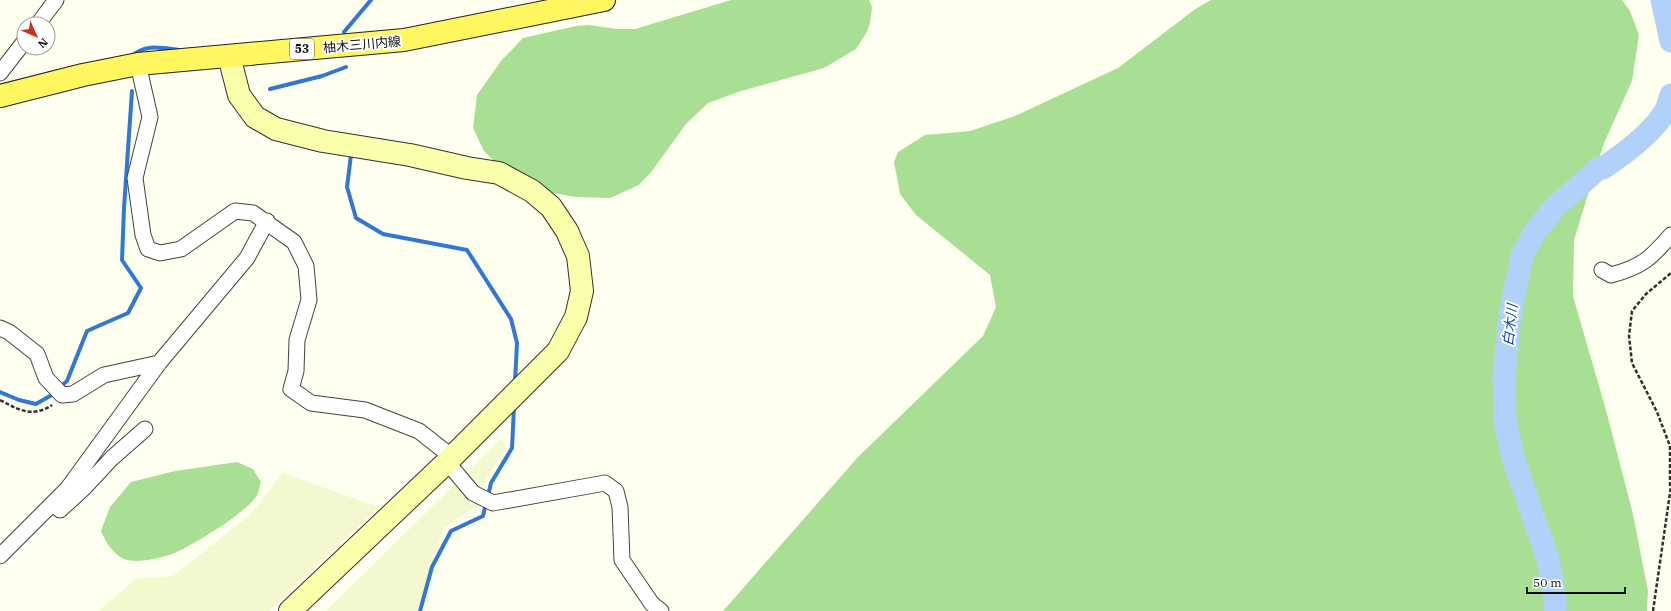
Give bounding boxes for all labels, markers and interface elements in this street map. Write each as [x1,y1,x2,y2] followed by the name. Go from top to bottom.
[16,16,56,56] north arrow
[322,33,402,56] street label: 柚木三川内線
[35,35,51,51] text: N
[290,39,314,59] road number: 53
[1499,301,1522,347] water label: 白木川
[1527,569,1625,595] scale bar
[1533,575,1562,590] text: 50 m

